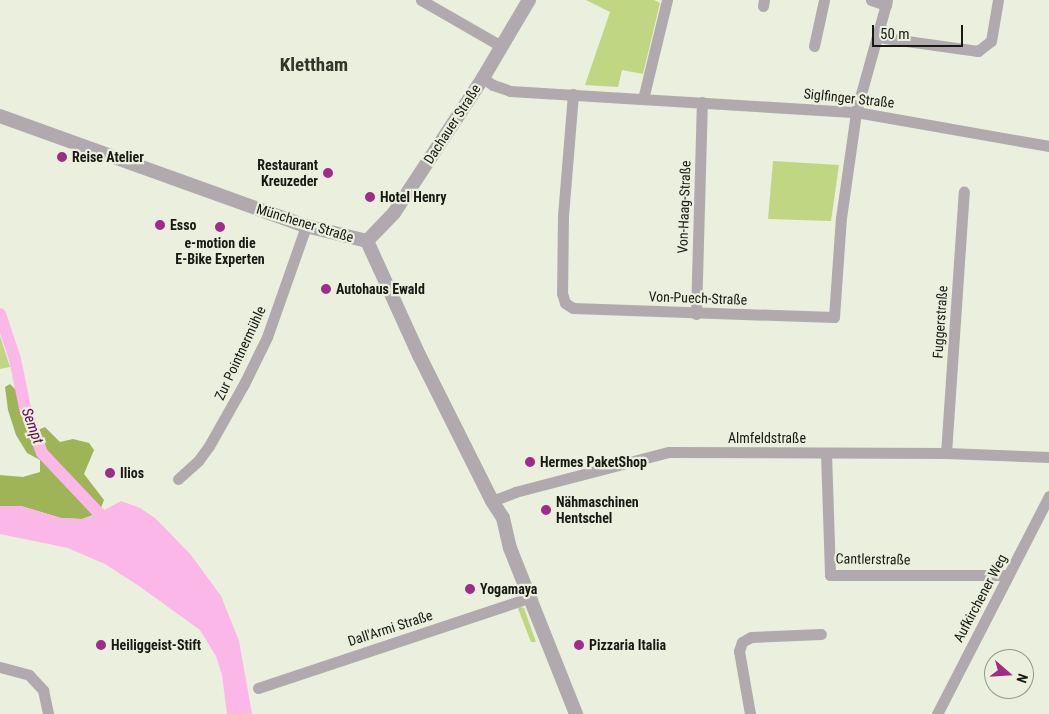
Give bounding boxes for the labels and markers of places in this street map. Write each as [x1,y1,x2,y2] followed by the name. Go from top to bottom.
[72,149,144,165] place label: Reise Atelier
[56,151,68,163] marker: Reise Atelier
[257,157,318,190] place label: Restaurant Kreuzeder
[322,167,334,179] marker: Restaurant Kreuzeder
[380,189,446,205] place label: Hotel Henry
[364,191,376,203] marker: Hotel Henry
[170,217,197,233] place label: Esso
[154,219,166,231] marker: Esso
[214,221,226,233] marker: e-motion die E-Bike Experten
[175,235,265,268] place label: e-motion die E-Bike Experten
[336,281,425,297] place label: Autohaus Ewald
[320,283,332,295] marker: Autohaus Ewald
[540,454,647,470] place label: Hermes PaketShop
[524,456,536,468] marker: Hermes PaketShop
[120,465,144,481] place label: Ilios
[104,467,116,479] marker: Ilios
[556,494,639,526] place label: Nähmaschinen Hentschel
[540,504,552,516] marker: Nähmaschinen Hentschel
[480,581,537,597] place label: Yogamaya
[464,583,476,595] marker: Yogamaya
[111,637,201,653] place label: Heiliggeist-Stift
[589,637,666,653] place label: Pizzaria Italia
[95,639,107,651] marker: Heiliggeist-Stift
[573,639,585,651] marker: Pizzaria Italia

